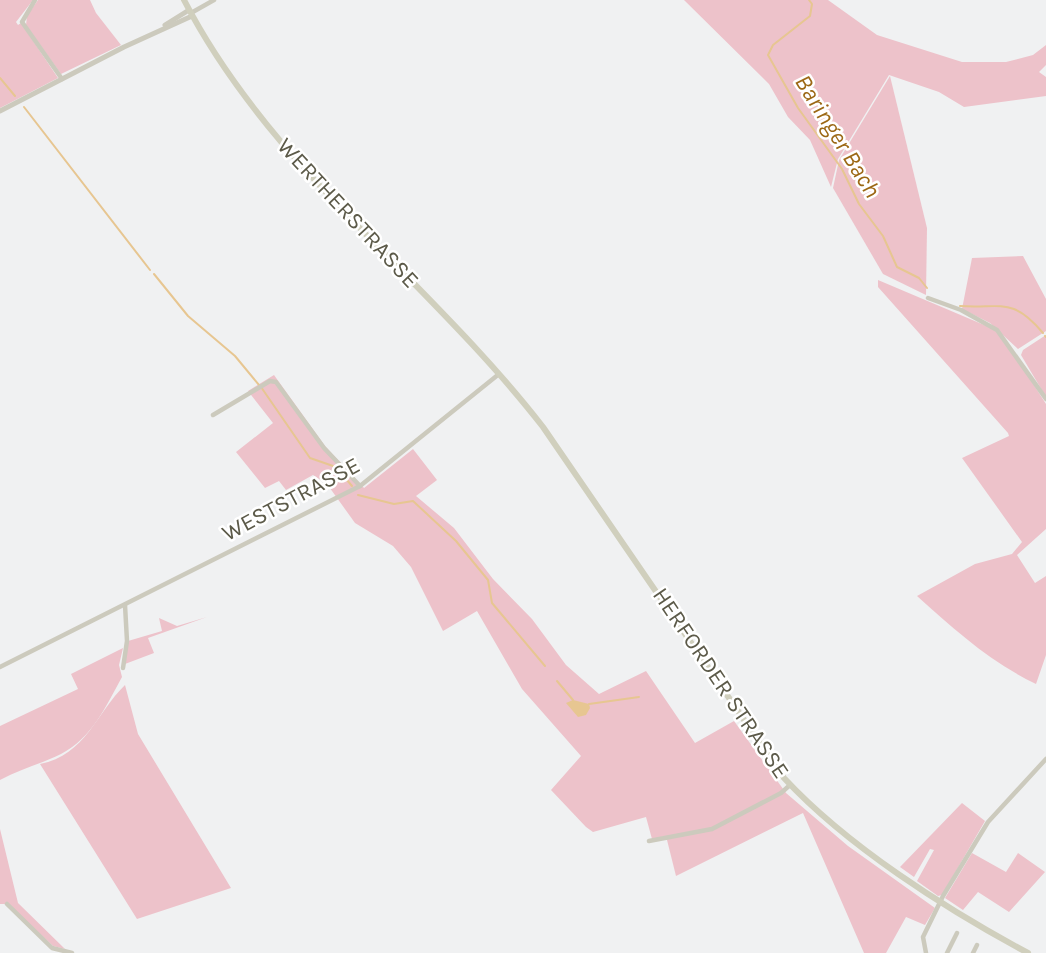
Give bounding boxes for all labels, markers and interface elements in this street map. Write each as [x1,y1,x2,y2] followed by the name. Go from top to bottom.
[789,69,887,203] water label: Baringer Bach
[272,133,424,293] street label: WERTHERSTRASSE
[217,451,365,547] street label: WESTSTRASSE
[647,582,795,784] street label: HERFORDER STRASSE

